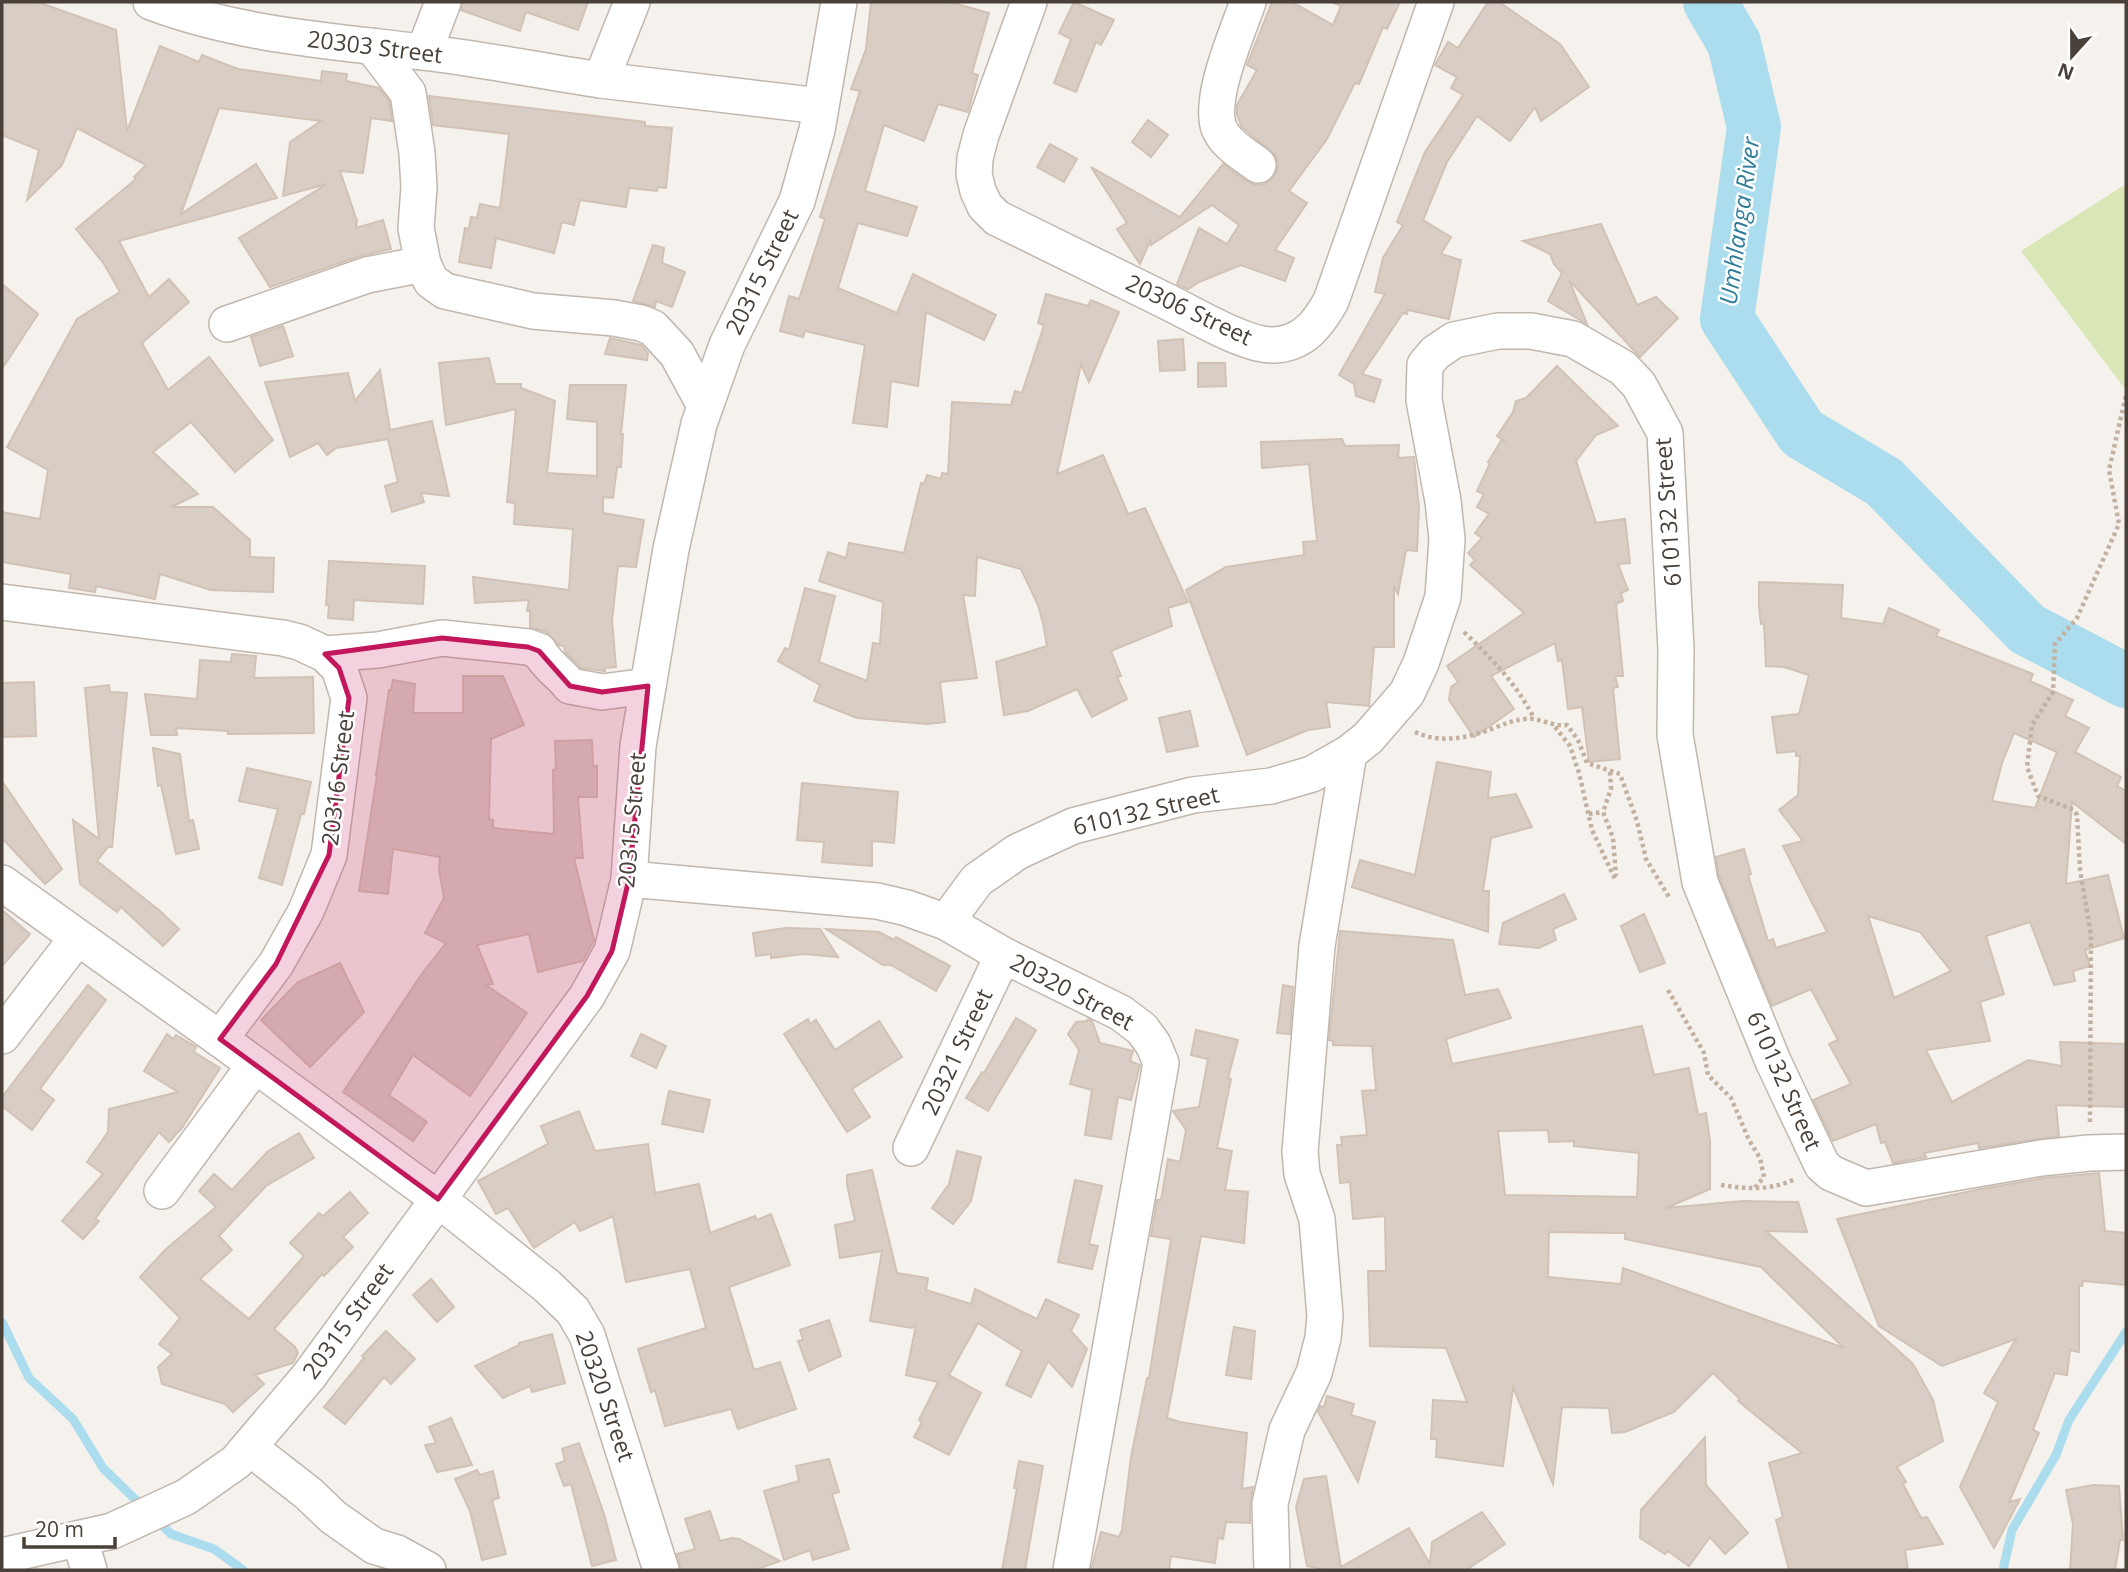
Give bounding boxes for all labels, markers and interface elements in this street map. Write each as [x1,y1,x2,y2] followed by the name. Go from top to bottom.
[2037,21,2107,91] north arrow
[306,22,445,70] street label: 20303 Street
[2054,57,2078,87] text: N
[1710,133,1767,307] water label: Umhlanga River
[717,203,805,340] street label: 20315 Street
[1121,266,1258,352] street label: 20306 Street
[1646,437,1688,588] street label: 610132 Street
[313,708,361,847] street label: 20316 Street
[609,751,653,889] street label: 20315 Street
[1070,778,1222,842] street label: 610132 Street
[1005,945,1140,1037] street label: 20320 Street
[913,983,999,1120] street label: 20321 Street
[1740,1006,1830,1155] street label: 610132 Street
[294,1256,400,1385] street label: 20315 Street
[569,1326,643,1465] street label: 20320 Street
[24,1506,116,1550] scale bar
[35,1515,84,1543] text: 20 m

